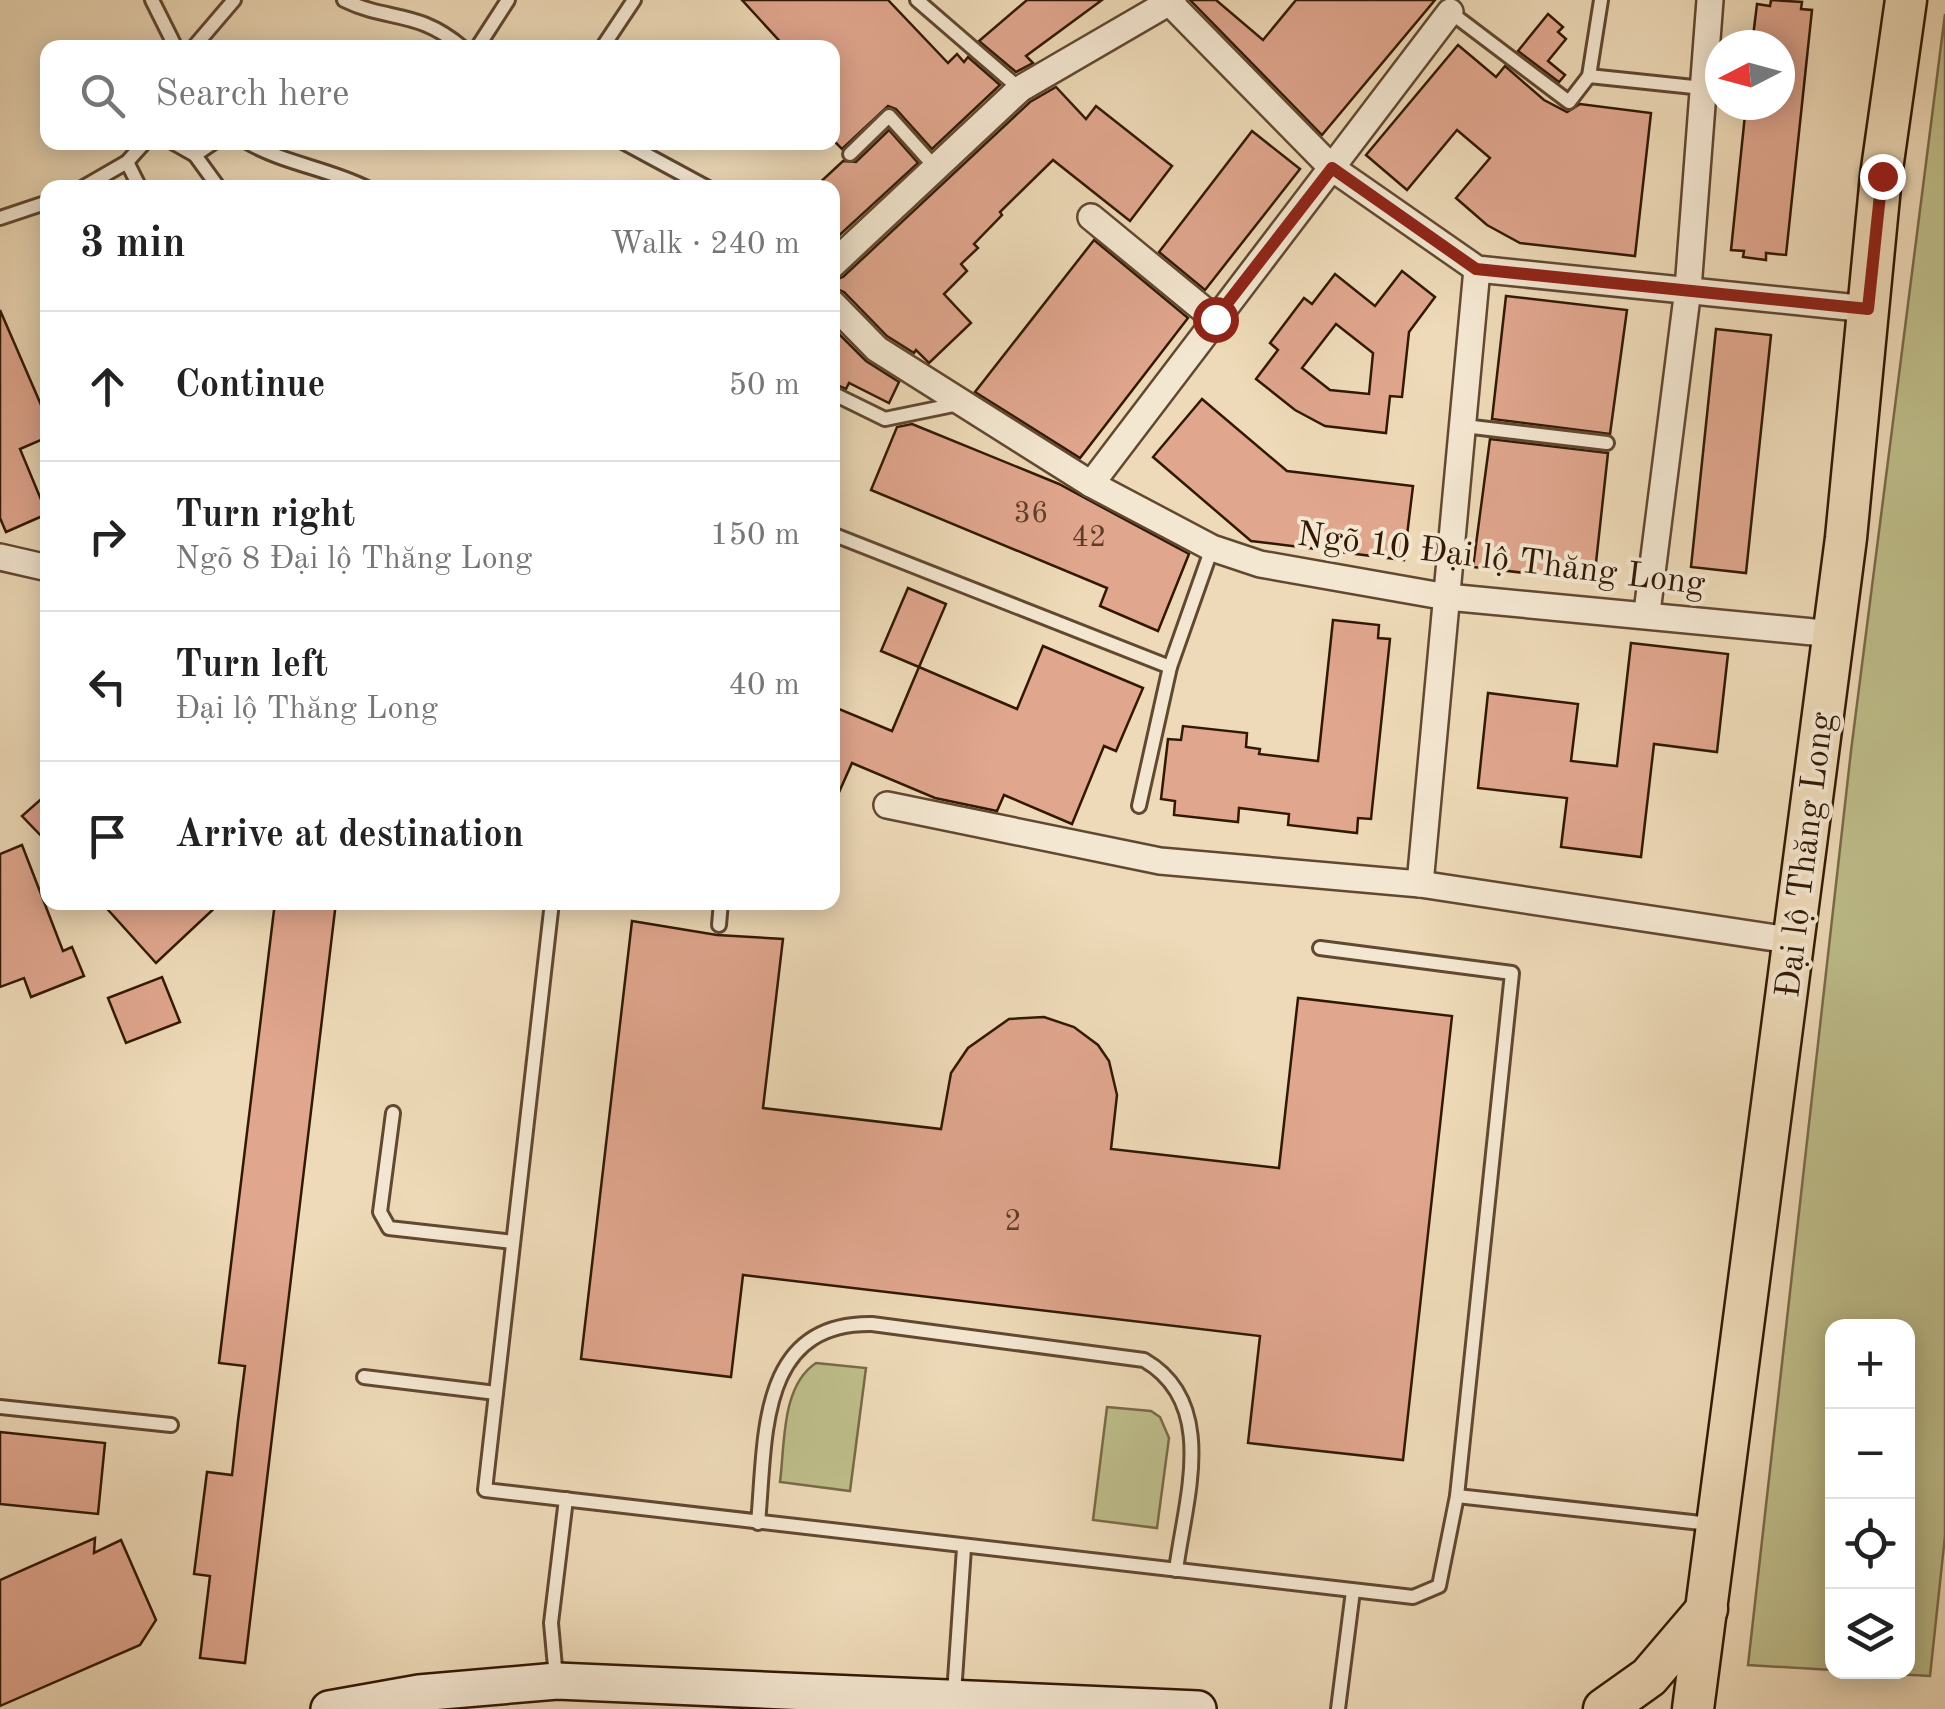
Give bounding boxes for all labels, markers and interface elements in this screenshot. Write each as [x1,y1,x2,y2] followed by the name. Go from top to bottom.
[1705,30,1795,120] north arrow
[40,40,840,150] search box
[75,68,130,123] icon: search
[155,76,350,114] text: Search here
[1860,154,1906,200] route end
[80,224,186,266] text: 3 min
[610,229,800,261] text: Walk · 240 m
[1193,297,1239,343] route start
[80,359,135,414] icon: ahead
[175,367,325,405] text: Continue
[729,370,800,402] text: 50 m
[175,497,355,535] text: Turn right
[1014,499,1048,529] house number: 36
[80,509,135,564] icon: right
[1295,518,1707,602] street label: Ngõ 10 Đại lộ Thăng Long
[710,520,800,552] text: 150 m
[1072,523,1106,553] house number: 42
[175,544,532,576] text: Ngõ 8 Đại lộ Thăng Long
[175,647,328,685] text: Turn left
[80,659,135,714] icon: left
[729,670,800,702] text: 40 m
[175,694,438,726] text: Đại lộ Thăng Long
[1771,710,1841,1000] street label: Đại lộ Thăng Long
[80,809,135,864] icon: arrive
[175,817,524,855] text: Arrive at destination
[1004,1207,1022,1237] house number: 2
[1825,1319,1915,1679] map controls
[1825,1319,1915,1409] button: +
[1825,1409,1915,1499] button: −
[1825,1499,1915,1589] button: locate
[1825,1589,1915,1679] button: layers

